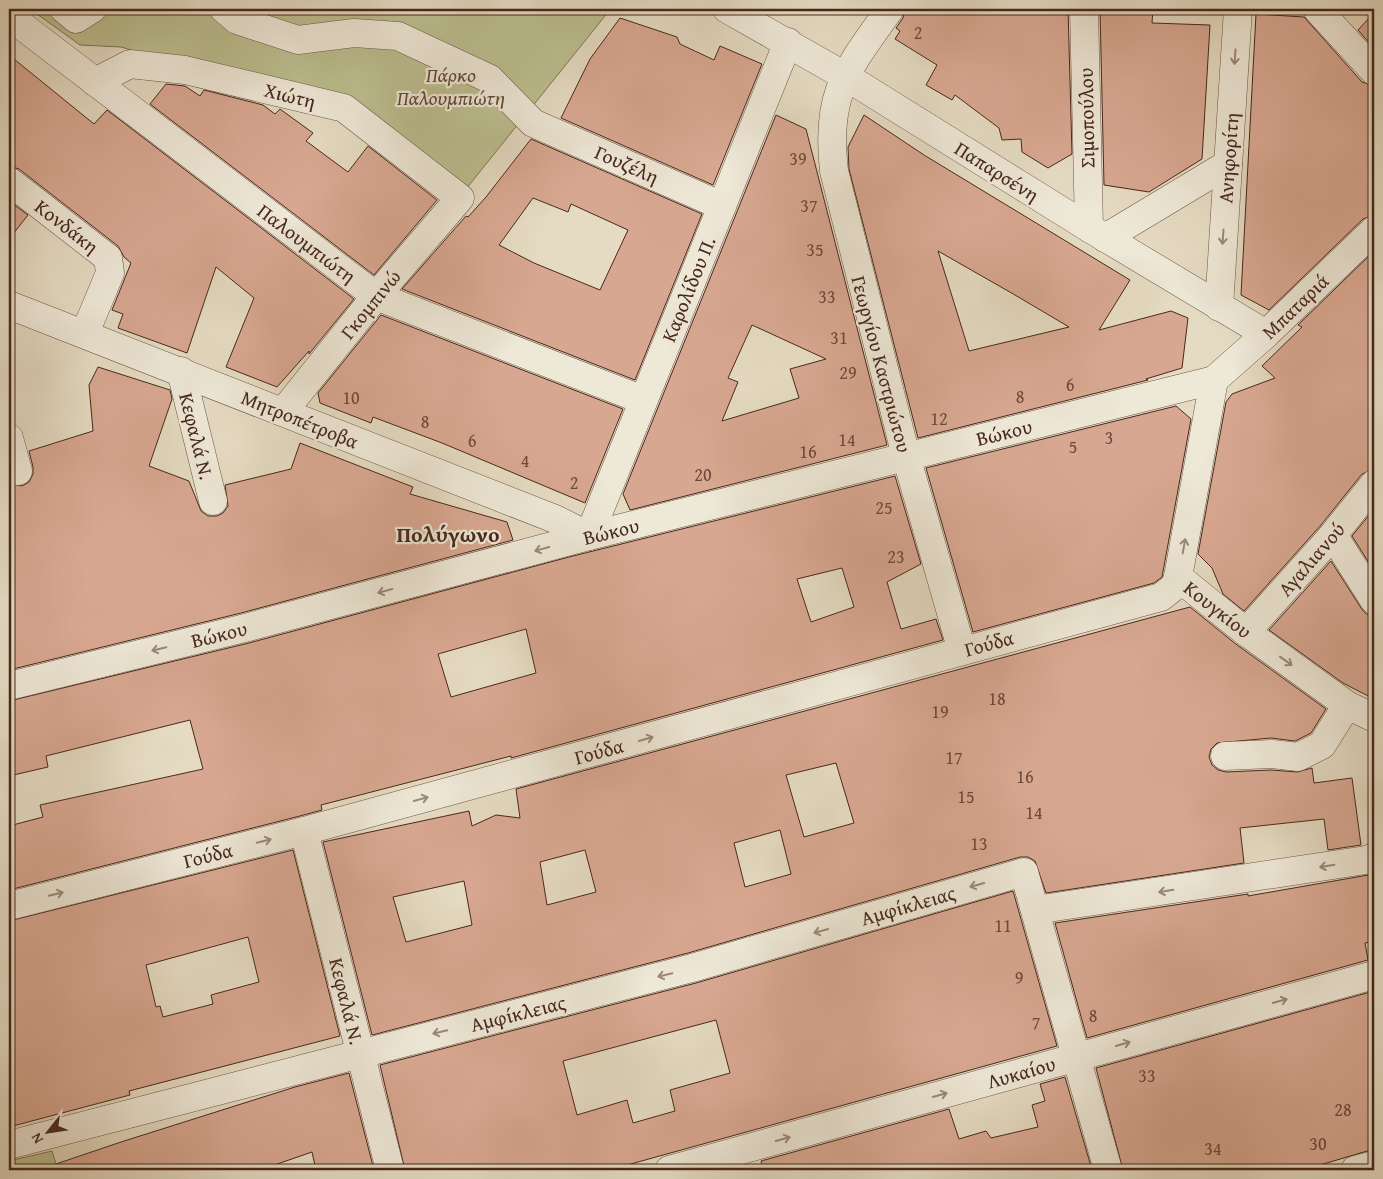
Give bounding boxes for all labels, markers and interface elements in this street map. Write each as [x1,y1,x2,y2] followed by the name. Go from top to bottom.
[914,19,922,46] house number: 2
[1230,49,1239,65] one-way arrow
[396,60,505,112] park label: Πάρκο Παλουμπιώτη
[1071,67,1101,169] street label: Σιμοπούλου
[261,75,319,115] street label: Χιώτη
[1210,112,1246,204] street label: Ανηφορίτη
[949,134,1045,208] street label: Παπαρσένη
[590,137,664,191] street label: Γουζέλη
[789,145,807,172] house number: 39
[29,192,105,260] street label: Κονδάκη
[800,192,818,219] house number: 37
[252,196,362,290] street label: Παλουμπιώτη
[1219,229,1228,245] one-way arrow
[654,232,722,346] street label: Καρολίδου Π.
[806,236,824,263] house number: 35
[333,263,407,345] street label: Γκομπινώ
[1255,266,1335,346] street label: Μπαταριά
[844,272,920,456] street label: Γεωργίου Καστριώτου
[818,283,836,310] house number: 33
[830,324,848,351] house number: 31
[839,359,857,386] house number: 29
[1066,371,1074,398] house number: 6
[237,382,363,456] street label: Μητροπέτροβα
[1016,383,1024,410] house number: 8
[342,384,360,411] house number: 10
[172,390,222,482] street label: Κεφαλά Ν.
[930,405,948,432] house number: 12
[421,408,429,435] house number: 8
[973,411,1035,453] street label: Βώκου
[1105,424,1113,451] house number: 3
[838,426,856,453] house number: 14
[468,427,476,454] house number: 6
[1069,433,1077,460] house number: 5
[799,438,817,465] house number: 16
[521,447,529,474] house number: 4
[694,461,712,488] house number: 20
[570,469,578,496] house number: 2
[875,494,893,521] house number: 25
[580,510,642,552] street label: Βώκου
[1271,516,1351,602] street label: Αγαλιανού
[396,518,500,550] district label: Πολύγωνο
[1180,539,1189,555] one-way arrow
[887,543,905,570] house number: 23
[534,545,550,554] one-way arrow
[1178,573,1258,645] street label: Κουγκίου
[377,586,393,596] one-way arrow
[188,613,250,655] street label: Βώκου
[961,623,1017,663] street label: Γούδα
[152,645,168,654] one-way arrow
[1279,655,1292,666] one-way arrow
[988,685,1006,712] house number: 18
[931,698,949,725] house number: 19
[571,731,627,771] street label: Γούδα
[637,733,653,743] one-way arrow
[945,744,963,771] house number: 17
[1016,763,1034,790] house number: 16
[957,783,975,810] house number: 15
[413,794,429,803] one-way arrow
[1025,799,1043,826] house number: 14
[970,830,988,857] house number: 13
[180,835,236,875] street label: Γούδα
[256,836,272,845] one-way arrow
[1319,862,1335,872] one-way arrow
[857,877,959,932] street label: Αμφίκλειας
[970,881,986,891] one-way arrow
[1158,886,1174,896] one-way arrow
[48,889,64,898] one-way arrow
[994,912,1012,939] house number: 11
[814,926,830,936] one-way arrow
[322,955,372,1047] street label: Κεφαλά Ν.
[1015,964,1023,991] house number: 9
[657,971,673,980] one-way arrow
[467,987,569,1039] street label: Αμφίκλειας
[1271,995,1287,1005] one-way arrow
[1089,1002,1097,1029] house number: 8
[1032,1009,1040,1036] house number: 7
[432,1028,448,1038] one-way arrow
[1115,1039,1131,1049] one-way arrow
[983,1048,1059,1096] street label: Λυκαίου
[1138,1062,1156,1089] house number: 33
[931,1090,947,1100] one-way arrow
[1334,1096,1352,1123] house number: 28
[22,1106,72,1156] north arrow
[25,1129,48,1148] text: N
[1309,1130,1327,1157] house number: 30
[775,1133,791,1143] one-way arrow
[1204,1135,1222,1162] house number: 34

